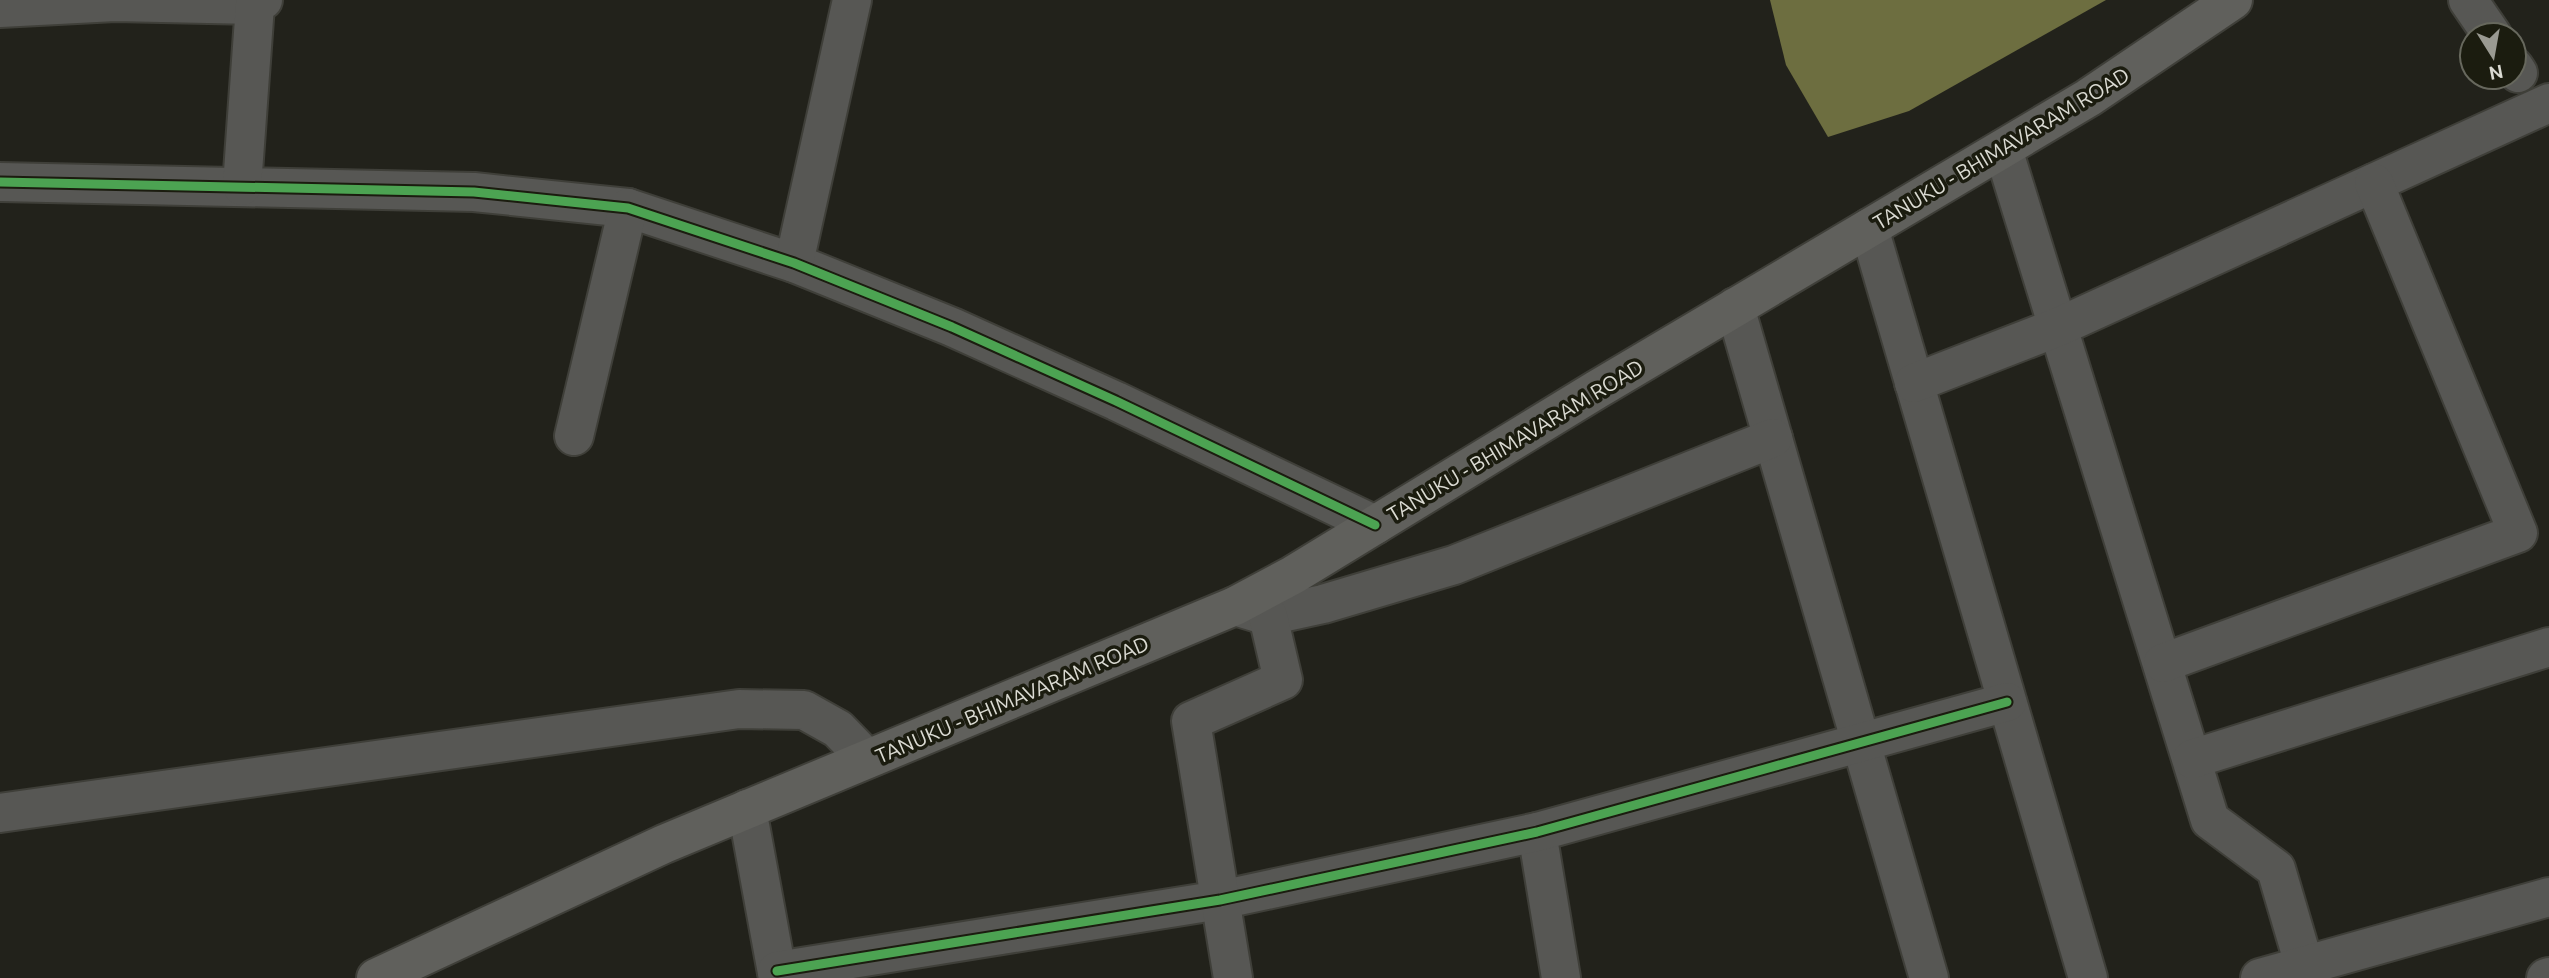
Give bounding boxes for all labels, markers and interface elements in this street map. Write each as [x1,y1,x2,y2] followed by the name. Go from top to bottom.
[2458,21,2528,91] north arrow
[2487,61,2505,85] text: N
[1869,62,2133,234] street label: TANUKU - BHIMAVARAM ROAD
[1383,354,1647,526] street label: TANUKU - BHIMAVARAM ROAD
[872,630,1152,768] street label: TANUKU - BHIMAVARAM ROAD

